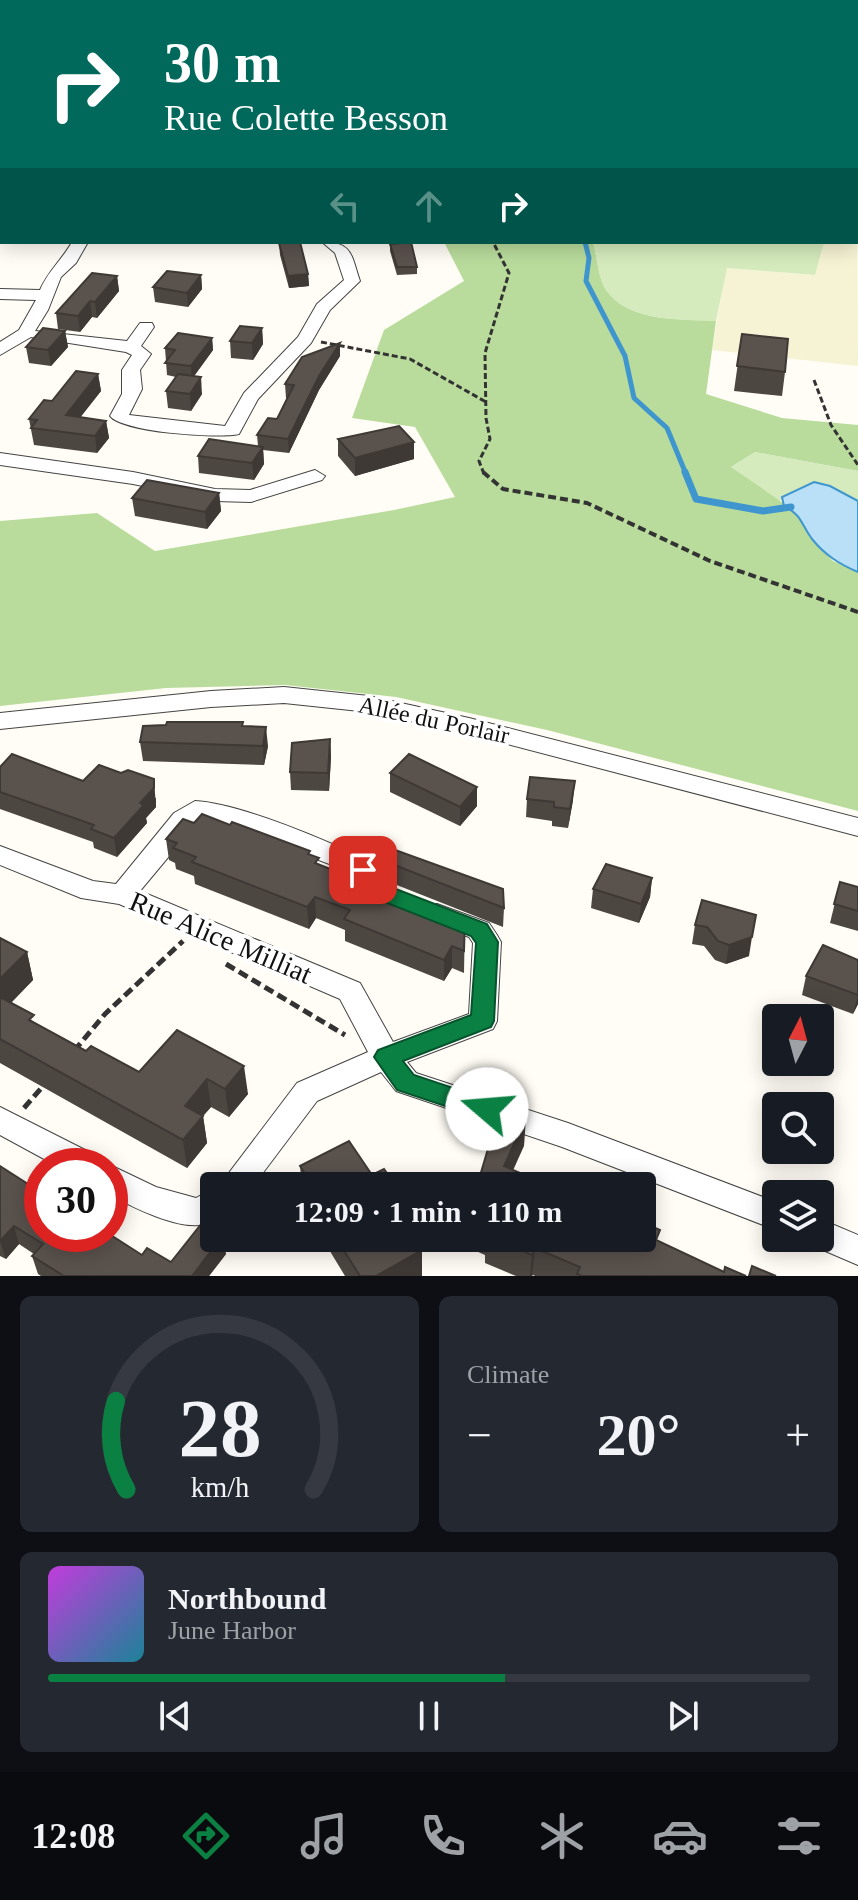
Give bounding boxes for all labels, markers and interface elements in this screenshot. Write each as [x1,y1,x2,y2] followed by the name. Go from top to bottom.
[32,32,136,136] icon: right
[164,32,281,94] text: 30 m
[164,98,448,138] text: Rue Colette Besson
[323,184,367,228] icon: left
[407,184,451,228] icon: ahead
[491,184,535,228] icon: right
[356,691,512,749] street label: Allée du Porlair
[329,836,397,904] pin
[341,848,385,892] icon: arrive
[125,885,317,990] street label: Rue Alice Milliat
[762,1004,834,1076] north arrow
[762,1004,834,1252] map controls
[445,1067,529,1151] position arrow
[762,1092,834,1164] button: search
[24,1148,128,1252] speed limit sign: 30
[762,1180,834,1252] button: layers
[294,1195,562,1228] text: 12:09 · 1 min · 110 m
[467,1360,549,1389] text: Climate
[178,1382,261,1474] text: 28
[597,1402,681,1468] text: 20°
[467,1411,492,1460] text: −
[785,1411,810,1460] text: +
[190,1472,249,1503] text: km/h
[168,1582,326,1615] text: Northbound
[168,1616,296,1645] text: June Harbor
[153,1694,197,1738] icon: previous
[407,1694,451,1738] icon: pause
[661,1694,705,1738] icon: next
[178,1808,234,1864] icon: directions
[296,1808,352,1864] icon: music
[415,1808,471,1864] icon: phone
[534,1808,590,1864] icon: climate
[652,1808,708,1864] icon: car
[771,1808,827,1864] icon: filters
[31,1816,115,1856] text: 12:08

